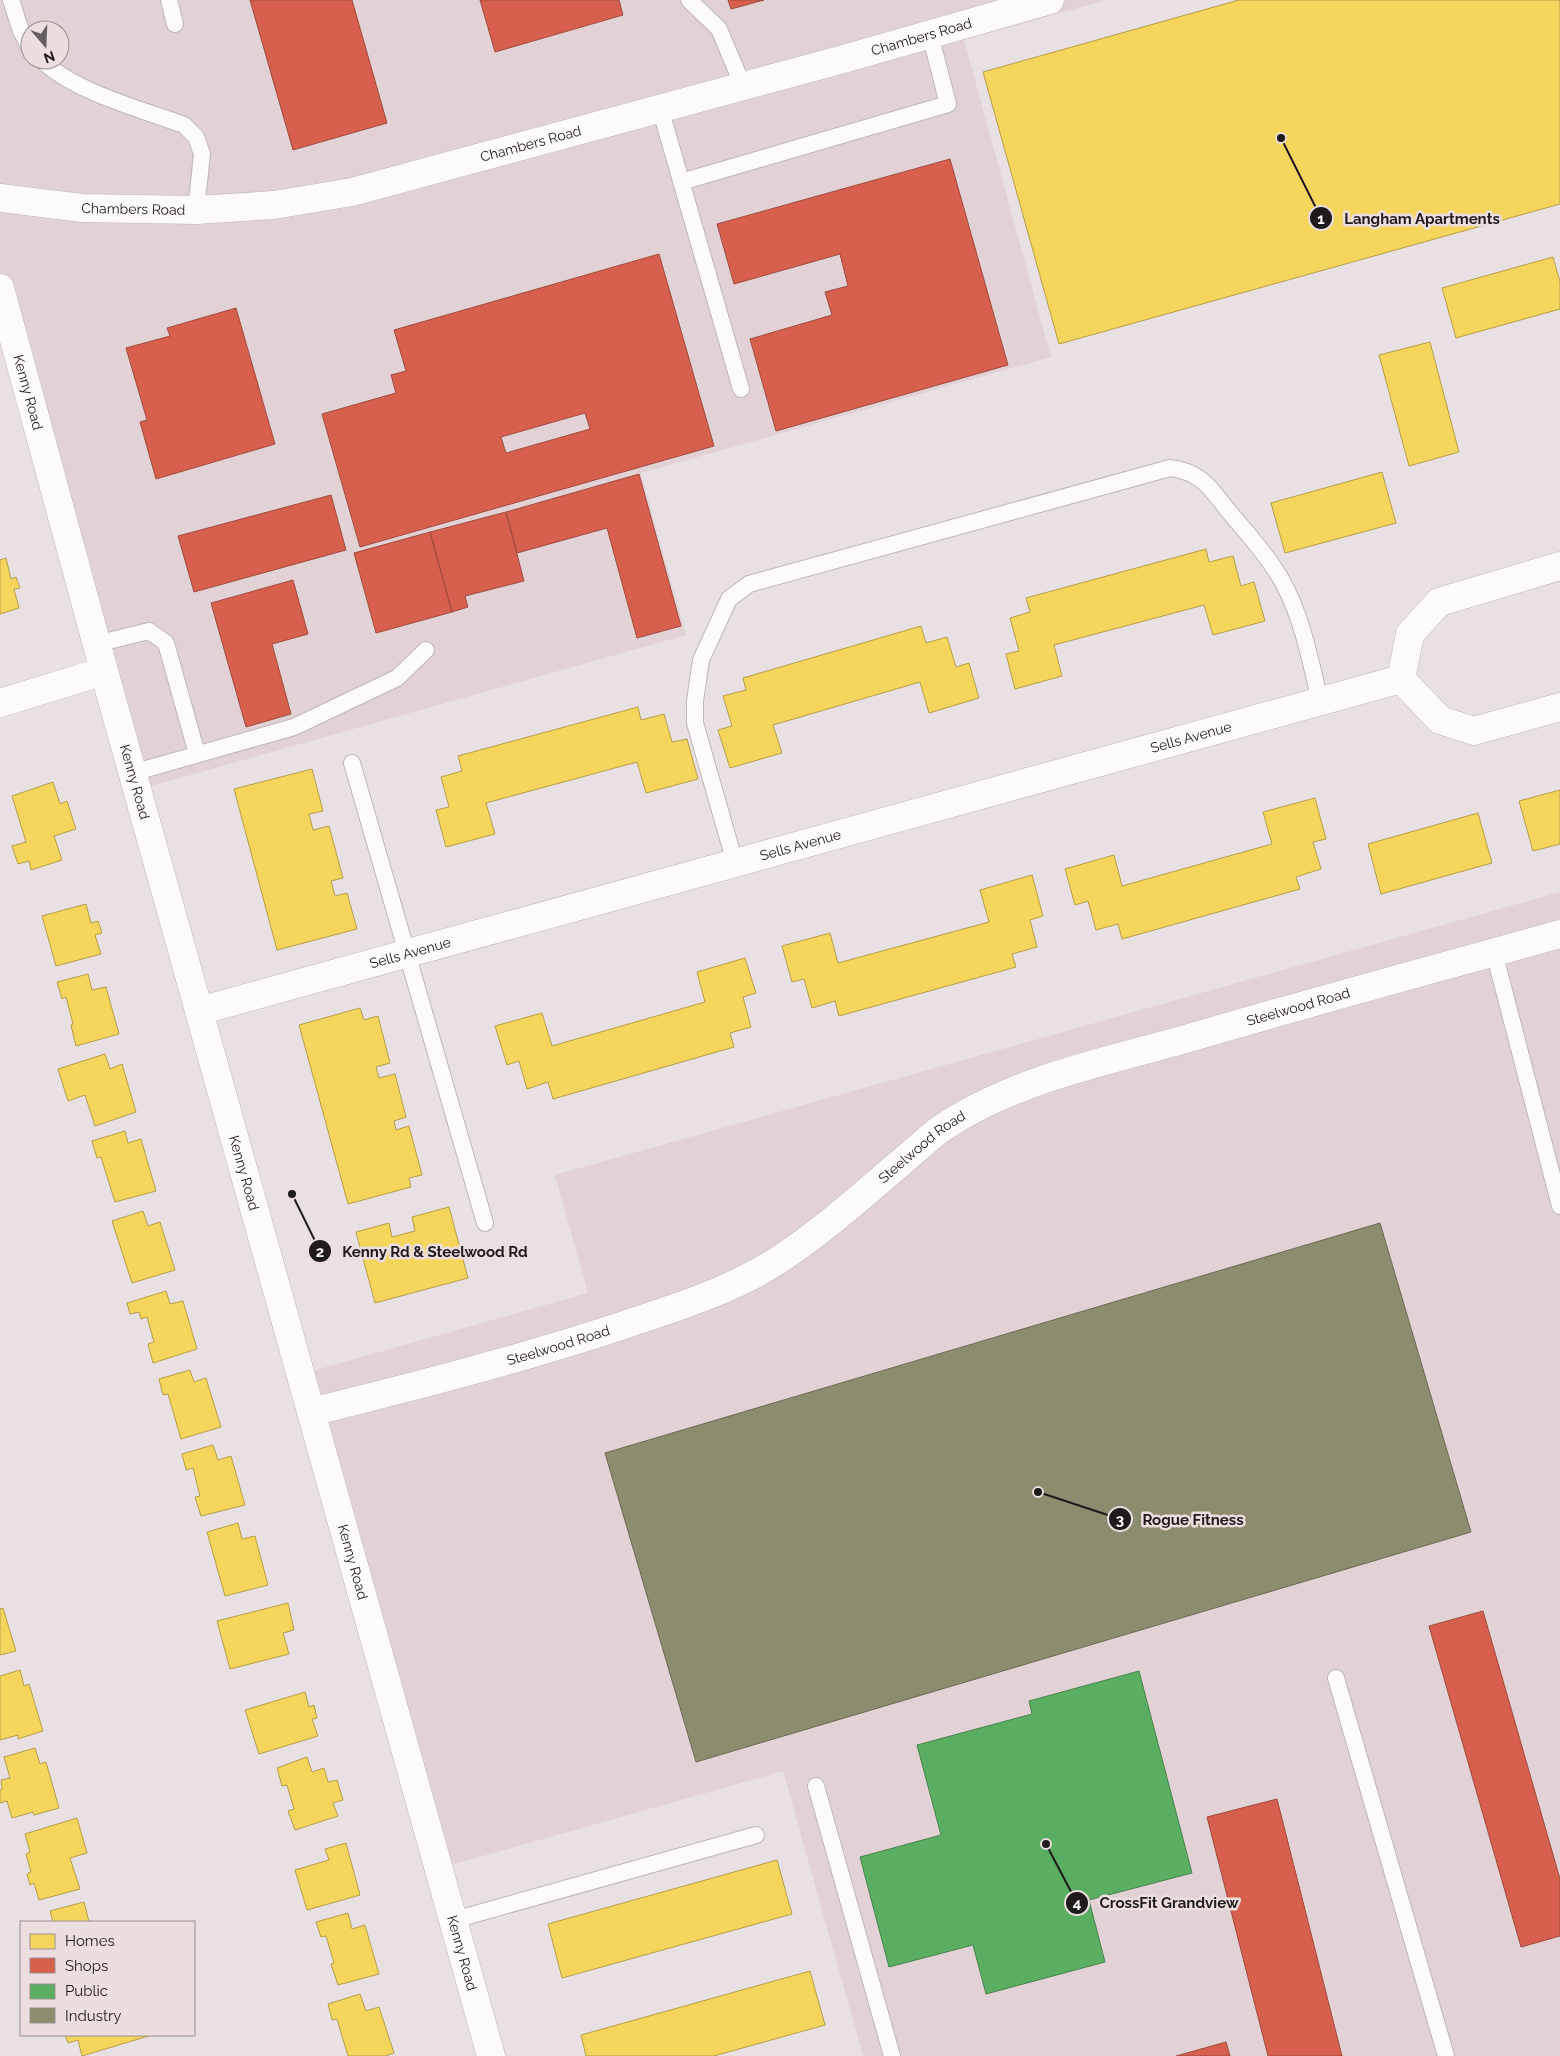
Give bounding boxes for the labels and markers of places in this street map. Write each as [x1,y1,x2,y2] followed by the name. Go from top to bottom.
[1309,203,1510,233] callout: Langham Apartments
[308,1236,538,1266] callout: Kenny Rd & Steelwood Rd
[1107,1504,1254,1534] callout: Rogue Fitness
[1065,1888,1249,1918] callout: CrossFit Grandview

